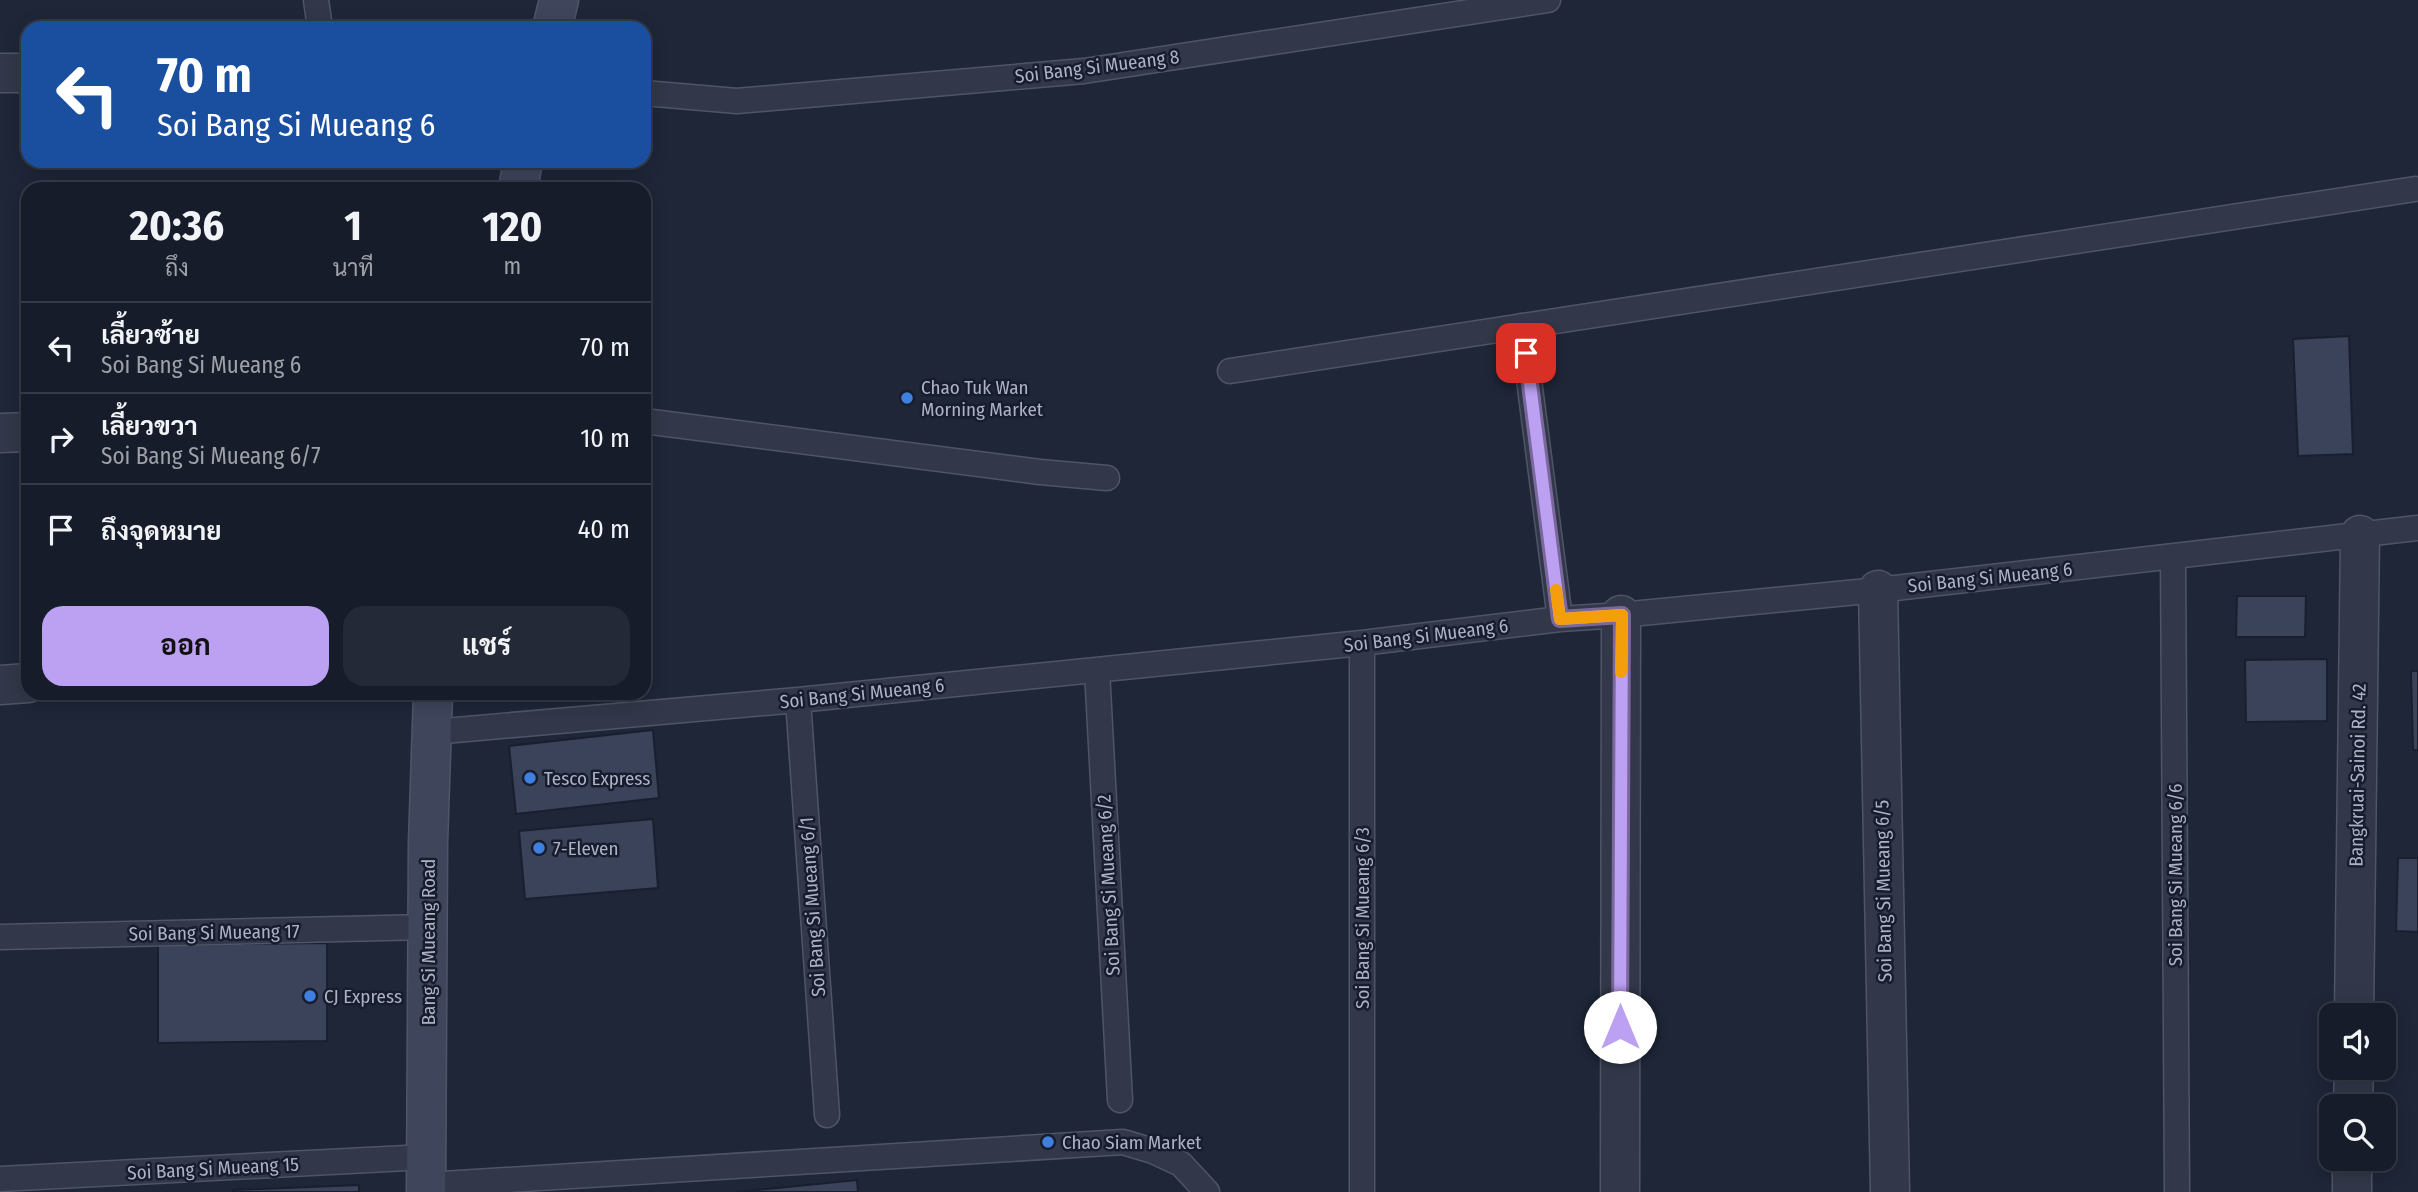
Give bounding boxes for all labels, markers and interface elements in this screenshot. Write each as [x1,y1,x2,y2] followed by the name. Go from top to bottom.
[1014,45,1181,88] street label: Soi Bang Si Mueang 8
[157,46,252,105] text: 70 m
[42,49,133,140] icon: left
[157,106,435,144] text: Soi Bang Si Mueang 6
[130,201,224,251] text: 20:36
[344,201,362,251] text: 1
[482,202,542,252] text: 120
[503,252,521,280] text: m
[165,254,189,282] text: ถึง
[333,254,374,282] text: นาที
[101,320,200,351] text: เลี้ยวซ้าย
[1496,323,1556,383] pin
[42,329,80,367] icon: left
[580,332,630,363] text: 70 m
[1507,334,1545,372] icon: arrive
[101,351,301,379] text: Soi Bang Si Mueang 6
[921,376,1044,421] place label: Chao Tuk Wan Morning Market
[899,390,915,406] marker: Chao Tuk Wan Morning Market
[101,411,198,442] text: เลี้ยวขวา
[42,420,80,458] icon: right
[580,423,630,454] text: 10 m
[101,442,321,470] text: Soi Bang Si Mueang 6/7
[42,511,80,549] icon: arrive
[578,514,630,545] text: 40 m
[101,516,222,547] text: ถึงจุดหมาย
[1907,557,2073,598] street label: Soi Bang Si Mueang 6
[42,606,329,686] button: ออก
[343,606,630,686] button: แชร์
[1343,614,1509,657] street label: Soi Bang Si Mueang 6
[779,673,945,714] street label: Soi Bang Si Mueang 6
[2344,683,2371,867] street label: Bangkruai-Sainoi Rd. 42
[544,767,650,790] place label: Tesco Express
[522,770,538,786] marker: Tesco Express
[2164,784,2187,966] street label: Soi Bang Si Mueang 6/6
[1092,794,1125,976] street label: Soi Bang Si Mueang 6/2
[1870,800,1897,982] street label: Soi Bang Si Mueang 6/5
[795,816,830,998] street label: Soi Bang Si Mueang 6/1
[1351,827,1374,1009] street label: Soi Bang Si Mueang 6/3
[553,837,619,860] place label: 7-Eleven
[531,840,547,856] marker: 7-Eleven
[417,859,440,1025] street label: Bang Si Mueang Road
[128,920,300,945] street label: Soi Bang Si Mueang 17
[324,985,402,1008] place label: CJ Express
[302,988,318,1004] marker: CJ Express
[1583,990,1657,1064] position arrow
[2319,1003,2396,1171] map controls
[2319,1003,2396,1080] button: sound
[2319,1094,2396,1171] button: search
[1062,1131,1202,1154] place label: Chao Siam Market
[1040,1134,1056,1150] marker: Chao Siam Market
[127,1153,300,1184] street label: Soi Bang Si Mueang 15

